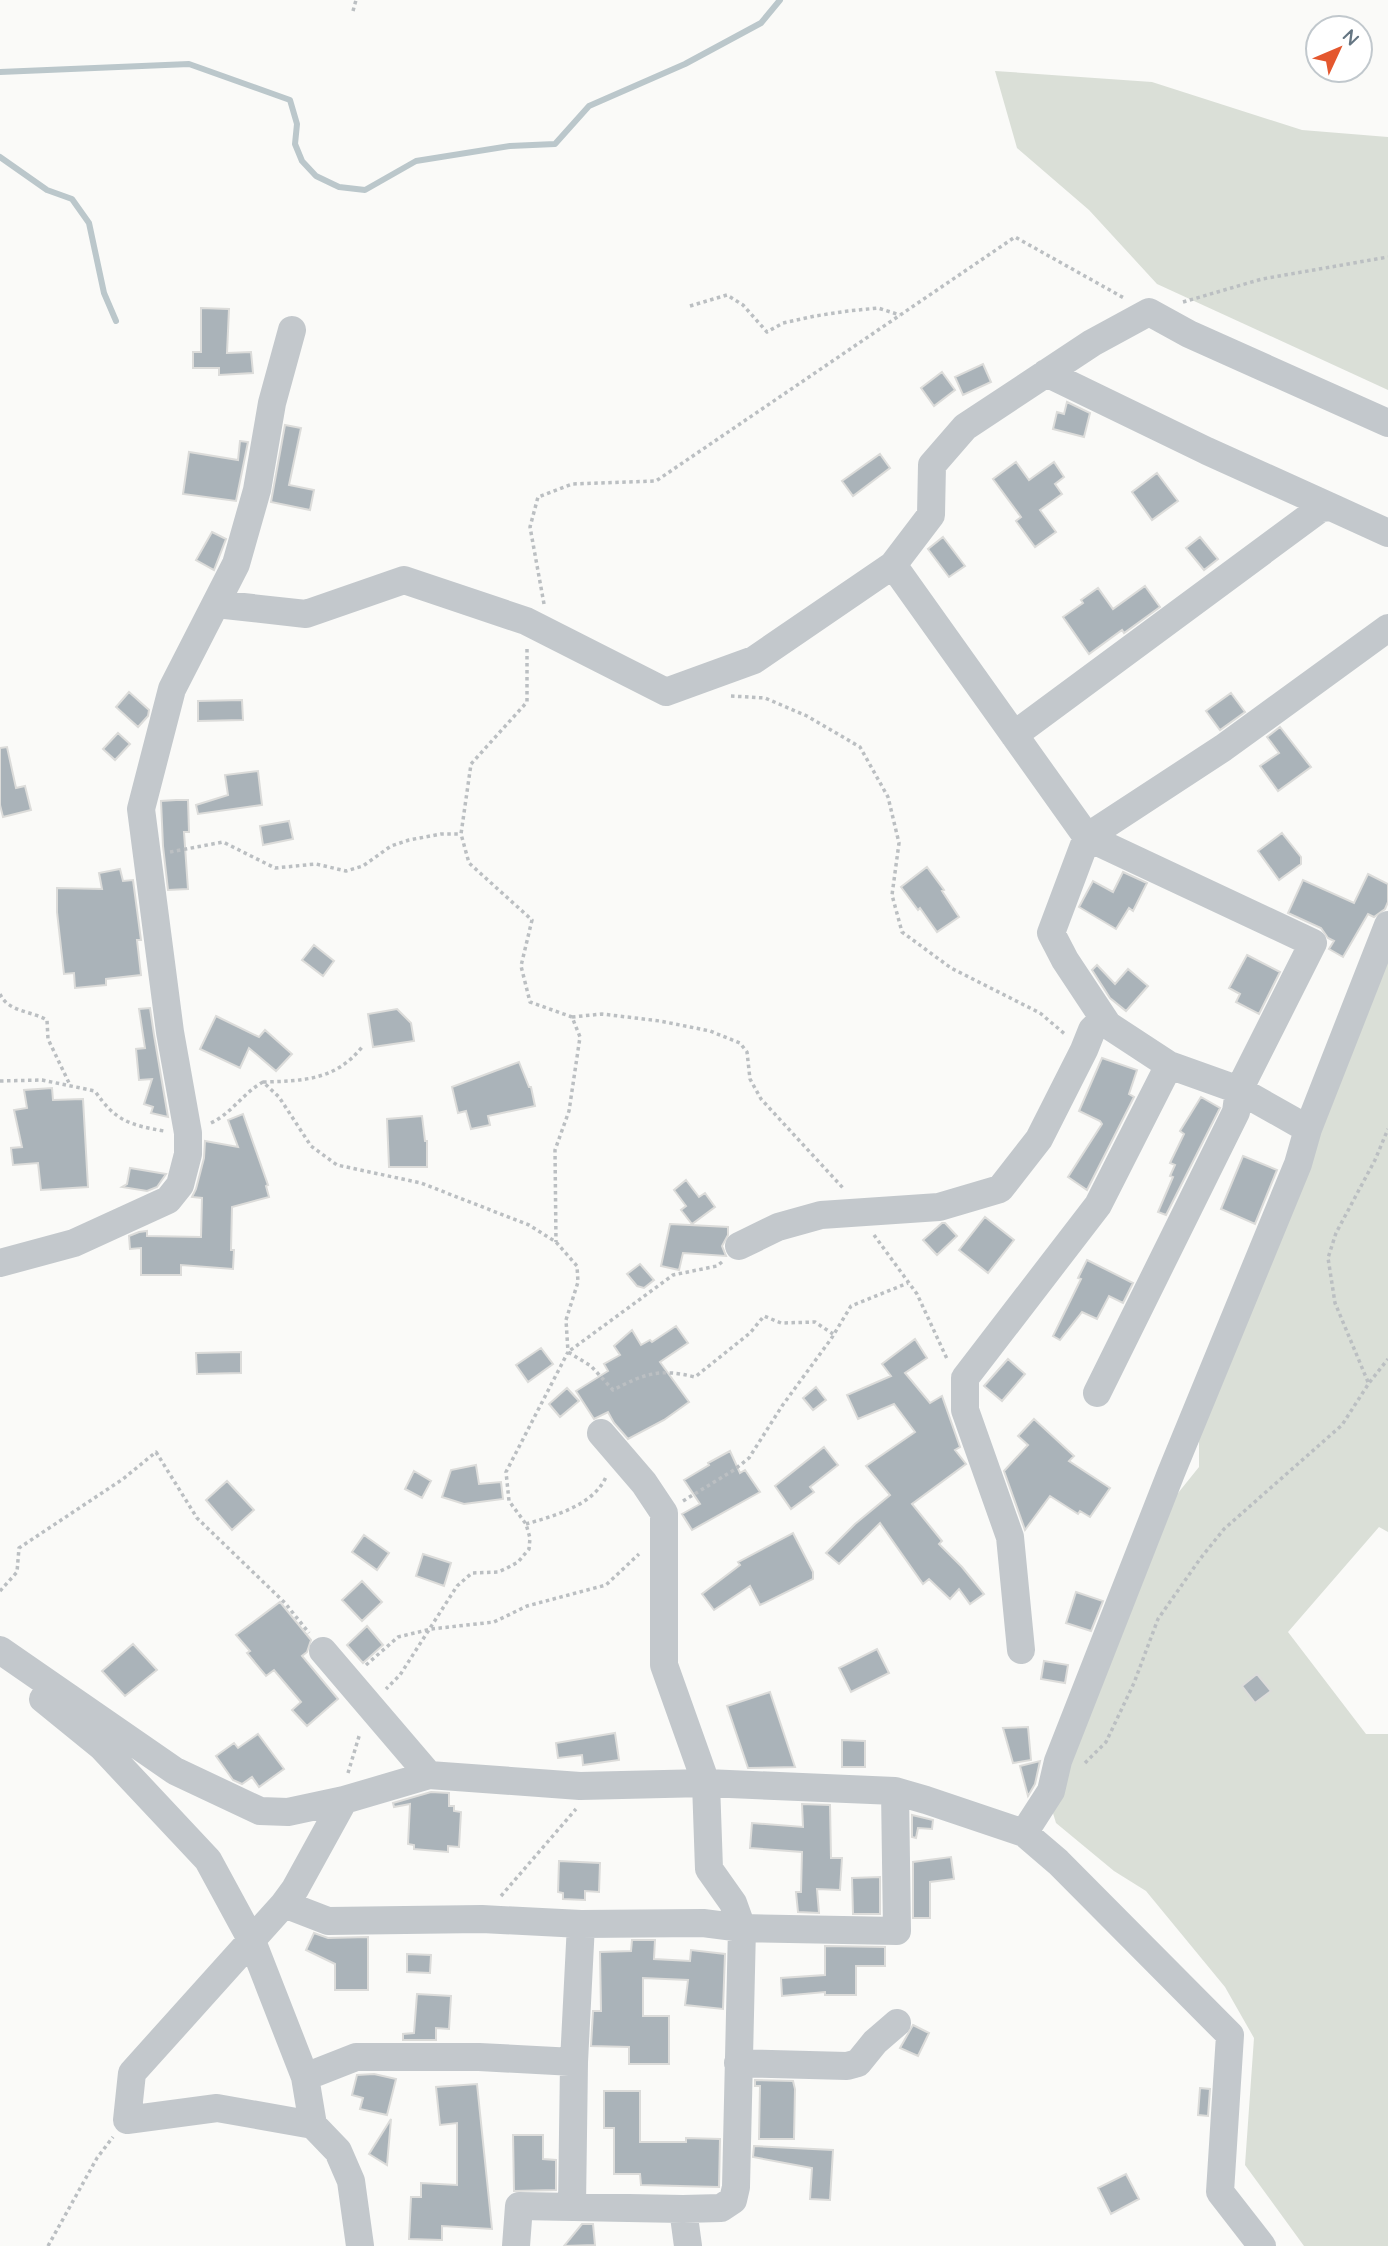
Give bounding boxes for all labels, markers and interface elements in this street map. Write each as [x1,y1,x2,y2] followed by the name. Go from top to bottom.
[1304,14,1374,84] north arrow
[1338,24,1365,51] text: N

